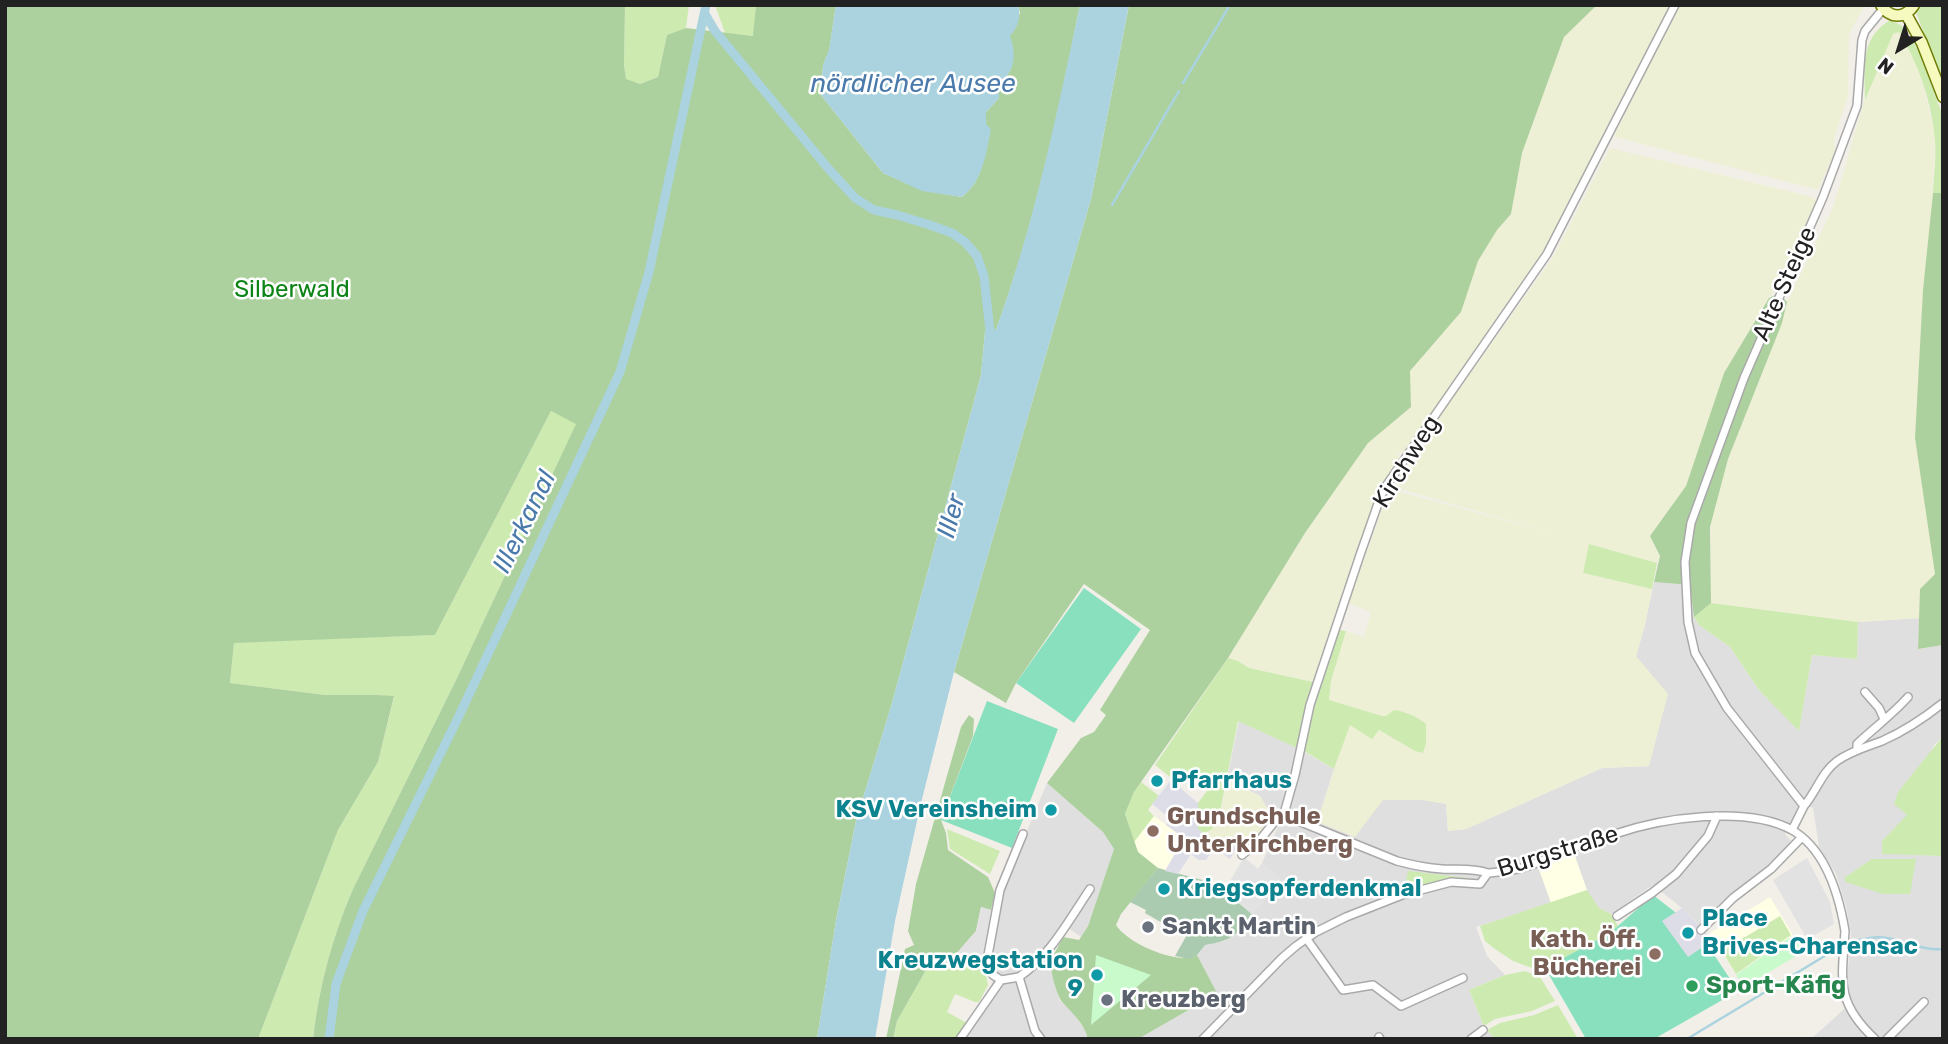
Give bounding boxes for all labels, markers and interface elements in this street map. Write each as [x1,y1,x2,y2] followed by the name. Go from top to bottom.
[1864,14,1934,84] north arrow
[1873,53,1898,79] text: N
[811,68,1015,100] water label: nördlicher Ausee
[1747,222,1823,346] street label: Alte Steige
[234,276,350,304] park label: Silberwald
[1367,410,1447,514] street label: Kirchweg
[487,466,563,578] water label: Illerkanal
[931,491,973,541] water label: Iller
[1171,767,1292,795] place label: Pfarrhaus
[1149,773,1165,789] marker: Pfarrhaus
[836,796,1037,824] place label: KSV Vereinsheim
[1043,802,1059,818] marker: KSV Vereinsheim
[1167,803,1353,859] place label: Grundschule Unterkirchberg
[1494,820,1622,884] street label: Burgstraße
[1145,823,1161,839] marker: Grundschule Unterkirchberg
[1178,875,1422,903] place label: Kriegsopferdenkmal
[1156,881,1172,897] marker: Kriegsopferdenkmal
[1702,905,1918,961] place label: Place Brives-Charensac
[1162,913,1316,941] place label: Sankt Martin
[1140,919,1156,935] marker: Sankt Martin
[1680,925,1696,941] marker: Place Brives-Charensac
[1530,926,1641,982] place label: Kath. Öff. Bücherei
[1647,946,1663,962] marker: Kath. Öff. Bücherei
[878,947,1083,1003] place label: Kreuzwegstation 9
[1089,967,1105,983] marker: Kreuzwegstation 9
[1706,972,1846,1000] place label: Sport-Käfig
[1684,978,1700,994] marker: Sport-Käfig
[1121,986,1246,1014] place label: Kreuzberg
[1099,992,1115,1008] marker: Kreuzberg

